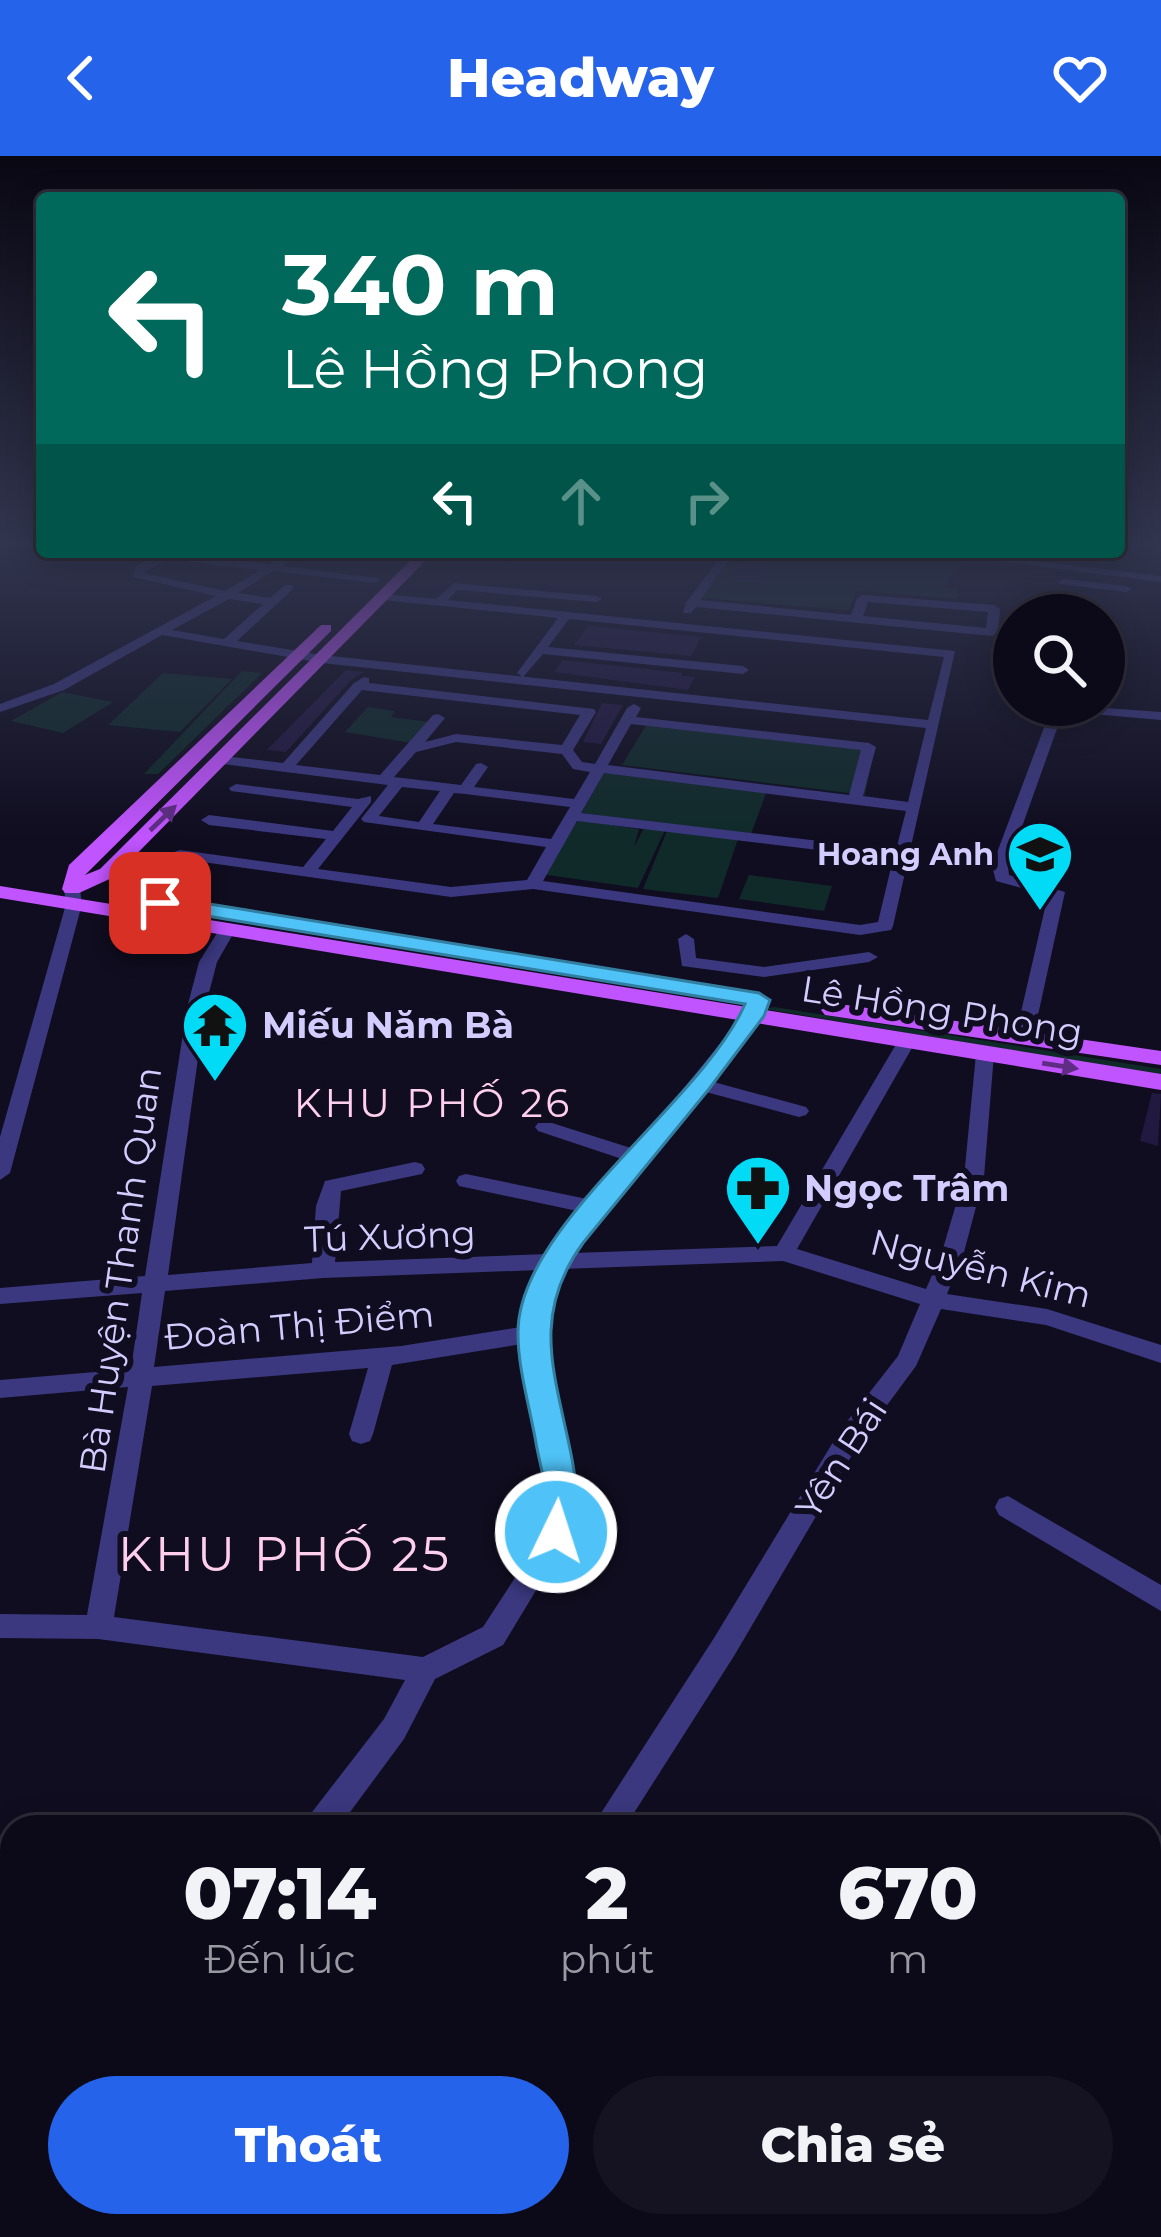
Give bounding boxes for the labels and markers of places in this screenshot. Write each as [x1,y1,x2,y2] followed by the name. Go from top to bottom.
[1005,819,1075,913] school or university icon: Hoang Anh
[817,836,994,873] place label: Hoang Anh
[109,852,211,954] pin
[180,990,250,1084] temple icon: Miếu Năm Bà
[262,1003,514,1047] place label: Miếu Năm Bà
[723,1153,793,1247] pharmacy icon: Ngọc Trâm
[804,1166,1009,1210] place label: Ngọc Trâm

